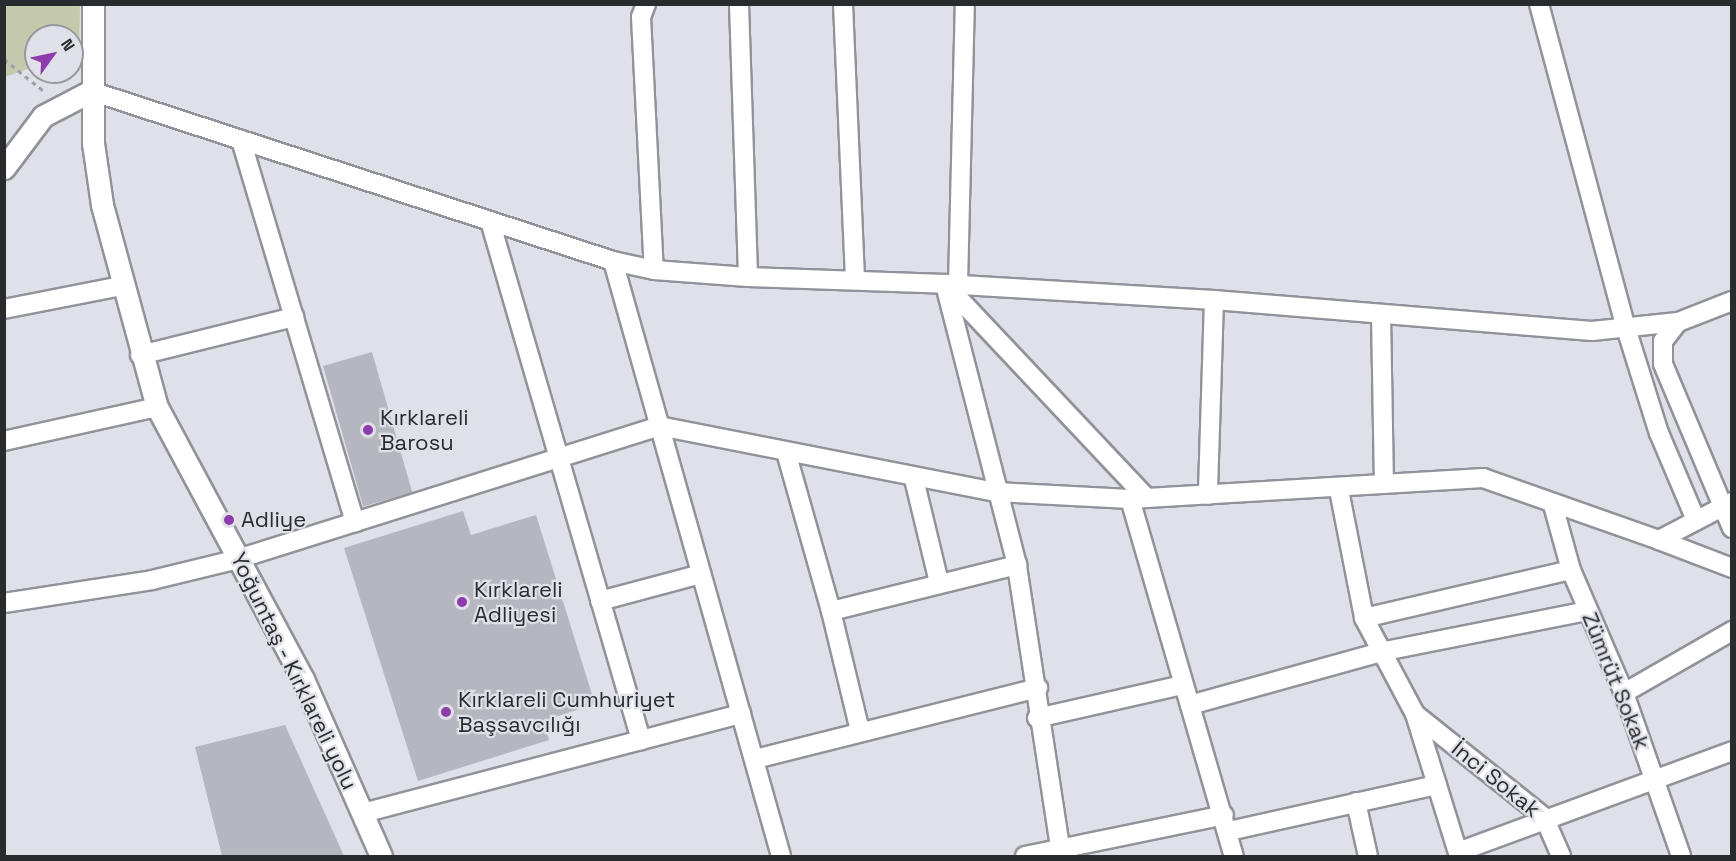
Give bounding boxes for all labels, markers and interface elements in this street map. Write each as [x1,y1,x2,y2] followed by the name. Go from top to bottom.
[24,24,84,84] north arrow
[56,35,80,55] text: N
[380,404,469,456] place label: Kırklareli Barosu
[361,423,375,437] marker: Kırklareli Barosu
[241,507,306,533] place label: Adliye
[222,513,236,527] marker: Adliye
[225,548,363,794] street label: Yoğuntaş - Kırklareli yolu
[474,576,563,628] place label: Kırklareli Adliyesi
[455,595,469,609] marker: Kırklareli Adliyesi
[1576,609,1656,753] street label: Zümrüt Sokak
[458,686,675,738] place label: Kırklareli Cumhuriyet Başsavcılığı
[439,705,453,719] marker: Kırklareli Cumhuriyet Başsavcılığı
[1446,735,1546,823] street label: İnci Sokak

